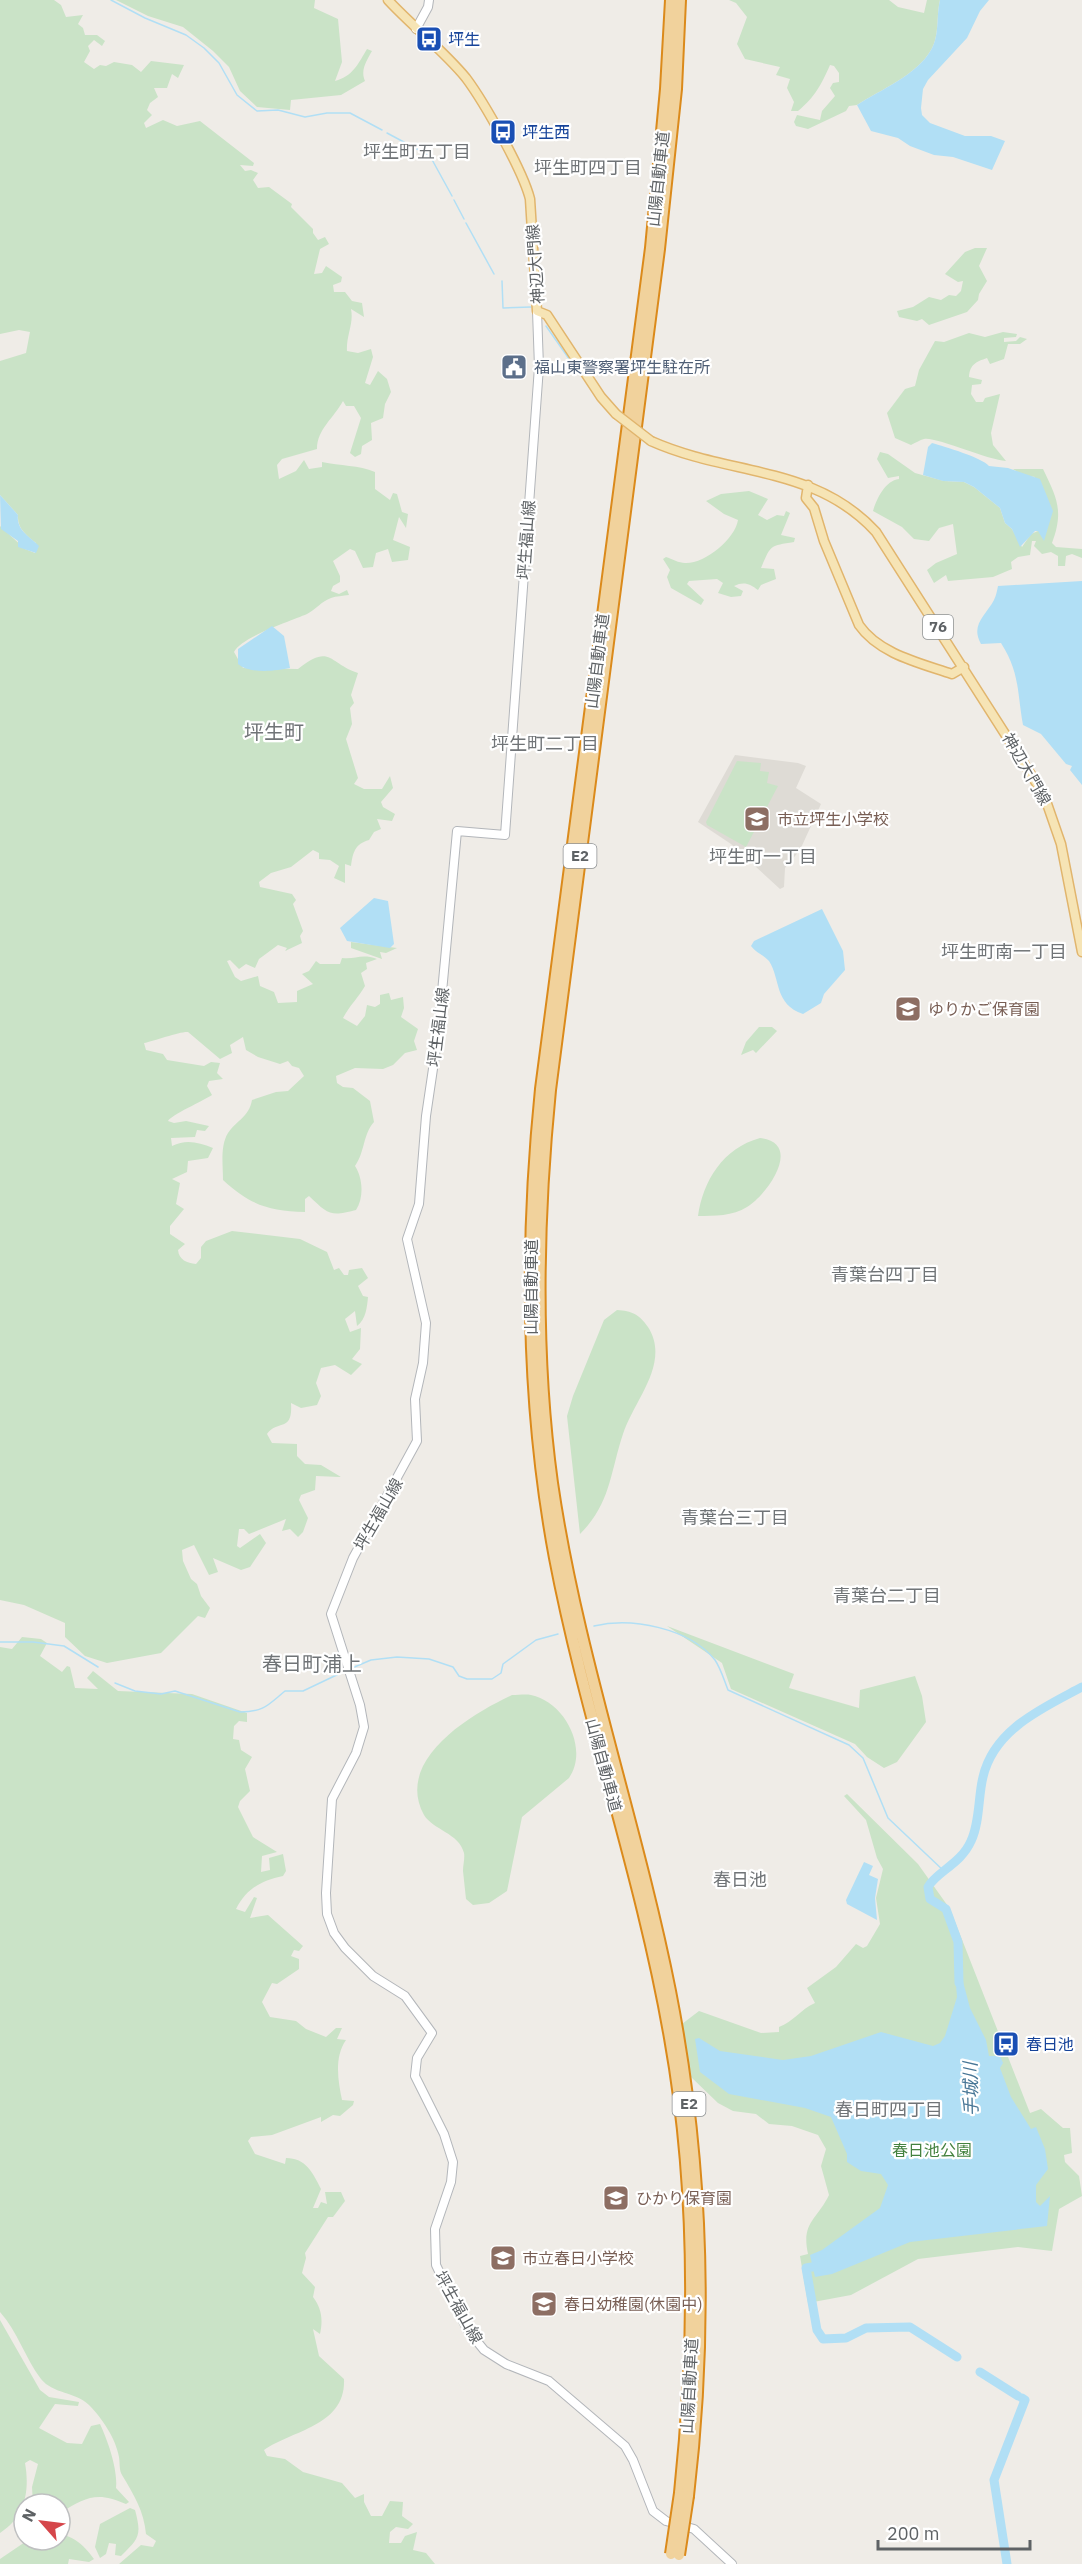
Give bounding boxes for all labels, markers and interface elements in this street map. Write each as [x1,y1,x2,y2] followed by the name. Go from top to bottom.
[414,24,444,54] bus stop icon: 坪生
[448,29,480,49] place label: 坪生
[488,117,518,147] bus stop icon: 坪生西
[522,122,570,142] place label: 坪生西
[643,130,673,228] street label: 山陽自動車道
[363,140,471,163] district label: 坪生町五丁目
[534,156,642,179] district label: 坪生町四丁目
[522,223,548,305] street label: 神辺大門線
[499,352,529,382] public building icon: 福山東警察署坪生駐在所
[534,357,710,377] place label: 福山東警察署坪生駐在所
[513,499,539,581] street label: 坪生福山線
[581,612,613,710] street label: 山陽自動車道
[923,615,953,639] road number: 76
[244,718,304,745] district label: 坪生町
[998,729,1056,809] street label: 神辺大門線
[491,732,599,755] district label: 坪生町二丁目
[742,804,772,834] school or university icon: 市立坪生小学校
[777,809,889,829] place label: 市立坪生小学校
[564,844,596,868] road number: E2
[709,845,817,868] district label: 坪生町一丁目
[941,940,1067,963] district label: 坪生町南一丁目
[423,986,453,1068] street label: 坪生福山線
[893,994,923,1024] school or university icon: ゆりかご保育園
[928,999,1040,1019] place label: ゆりかご保育園
[521,1239,541,1335] street label: 山陽自動車道
[831,1263,939,1286] district label: 青葉台四丁目
[349,1474,407,1554] street label: 坪生福山線
[681,1506,789,1529] district label: 青葉台三丁目
[833,1584,941,1607] district label: 青葉台二丁目
[262,1650,362,1677] district label: 春日町浦上
[582,1716,626,1814] street label: 山陽自動車道
[713,1868,767,1891] district label: 春日池
[991,2029,1021,2059] bus stop icon: 春日池
[1026,2034,1074,2054] place label: 春日池
[958,2060,982,2116] water label: 手城川
[672,2092,706,2116] road number: E2
[835,2098,943,2121] district label: 春日町四丁目
[892,2140,972,2160] park label: 春日池公園
[601,2183,631,2213] school or university icon: ひかり保育園
[636,2188,732,2208] place label: ひかり保育園
[488,2243,518,2273] school or university icon: 市立春日小学校
[522,2248,634,2268] place label: 市立春日小学校
[431,2267,487,2347] street label: 坪生福山線
[529,2289,559,2319] school or university icon: 春日幼稚園(休園中)
[564,2294,703,2314] place label: 春日幼稚園(休園中)
[677,2338,701,2434] street label: 山陽自動車道
[12,2492,72,2552] north arrow
[17,2505,40,2525] text: N
[878,2513,1030,2551] scale bar
[887,2522,939,2545] text: 200 m

